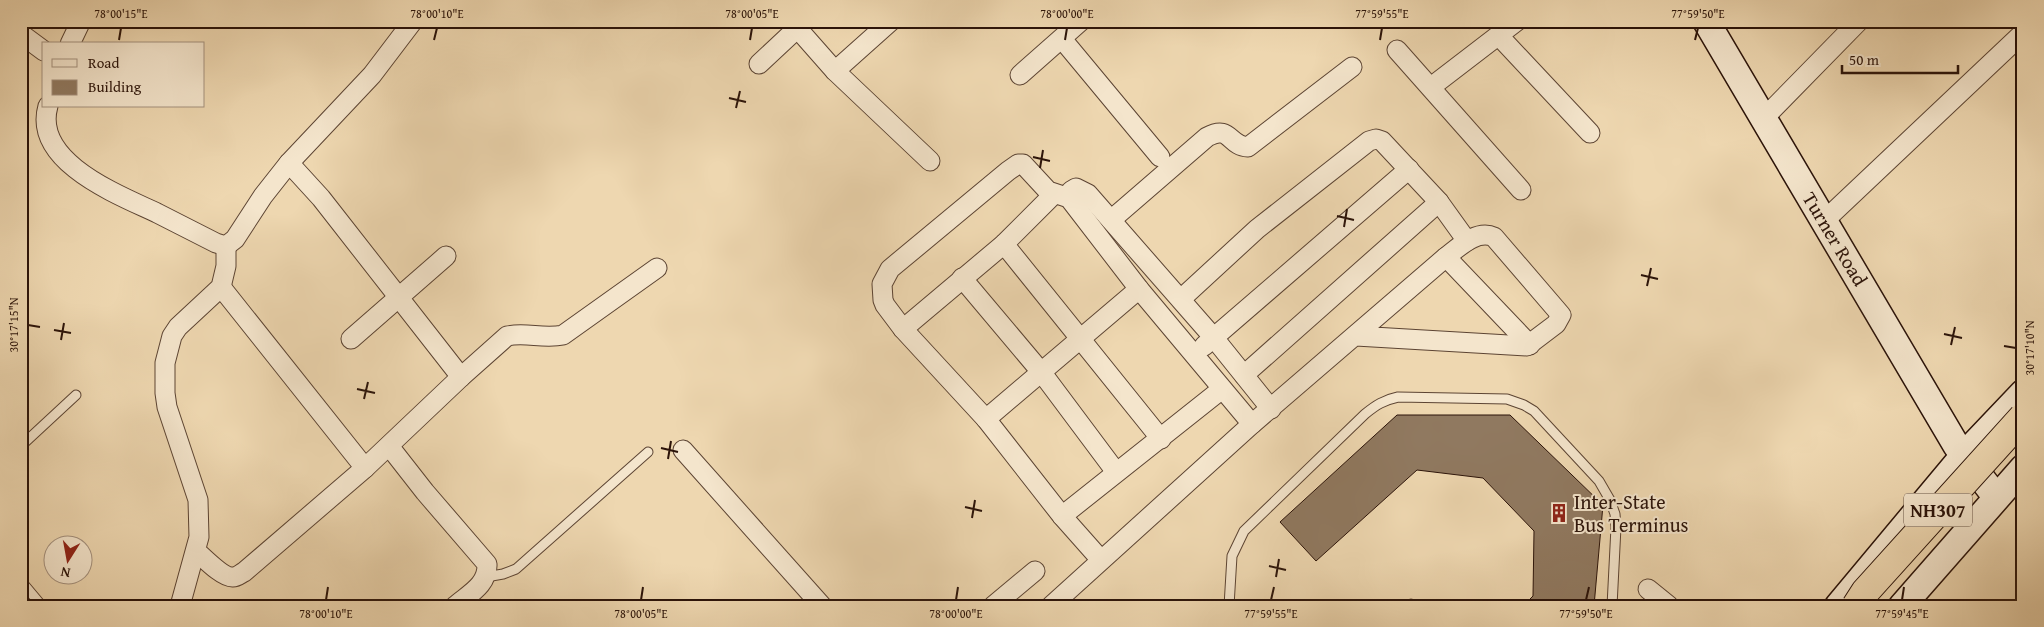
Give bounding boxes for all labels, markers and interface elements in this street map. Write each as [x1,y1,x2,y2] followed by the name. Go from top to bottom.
[94,5,148,22] text: 78°00'15"E
[410,5,464,22] text: 78°00'10"E
[725,5,779,22] text: 78°00'05"E
[1040,5,1094,22] text: 78°00'00"E
[1355,5,1409,22] text: 77°59'55"E
[1671,5,1725,22] text: 77°59'50"E
[42,42,205,108] legend
[1842,42,1958,74] scale bar
[1849,49,1880,70] text: 50 m
[88,52,119,73] text: Road
[88,76,142,97] text: Building
[1796,186,1875,292] street label: Turner Road
[5,297,22,353] text: 30°17'15"N
[2021,320,2038,376] text: 30°17'10"N
[1574,487,1689,539] place label: Inter-State Bus Terminus
[1904,494,1972,526] road number: NH307
[1548,502,1570,524] building icon: Inter-State Bus Terminus
[42,534,92,584] north arrow
[58,562,72,583] text: N
[299,605,353,622] text: 78°00'10"E
[614,605,668,622] text: 78°00'05"E
[929,605,983,622] text: 78°00'00"E
[1244,605,1298,622] text: 77°59'55"E
[1559,605,1613,622] text: 77°59'50"E
[1875,605,1929,622] text: 77°59'45"E

